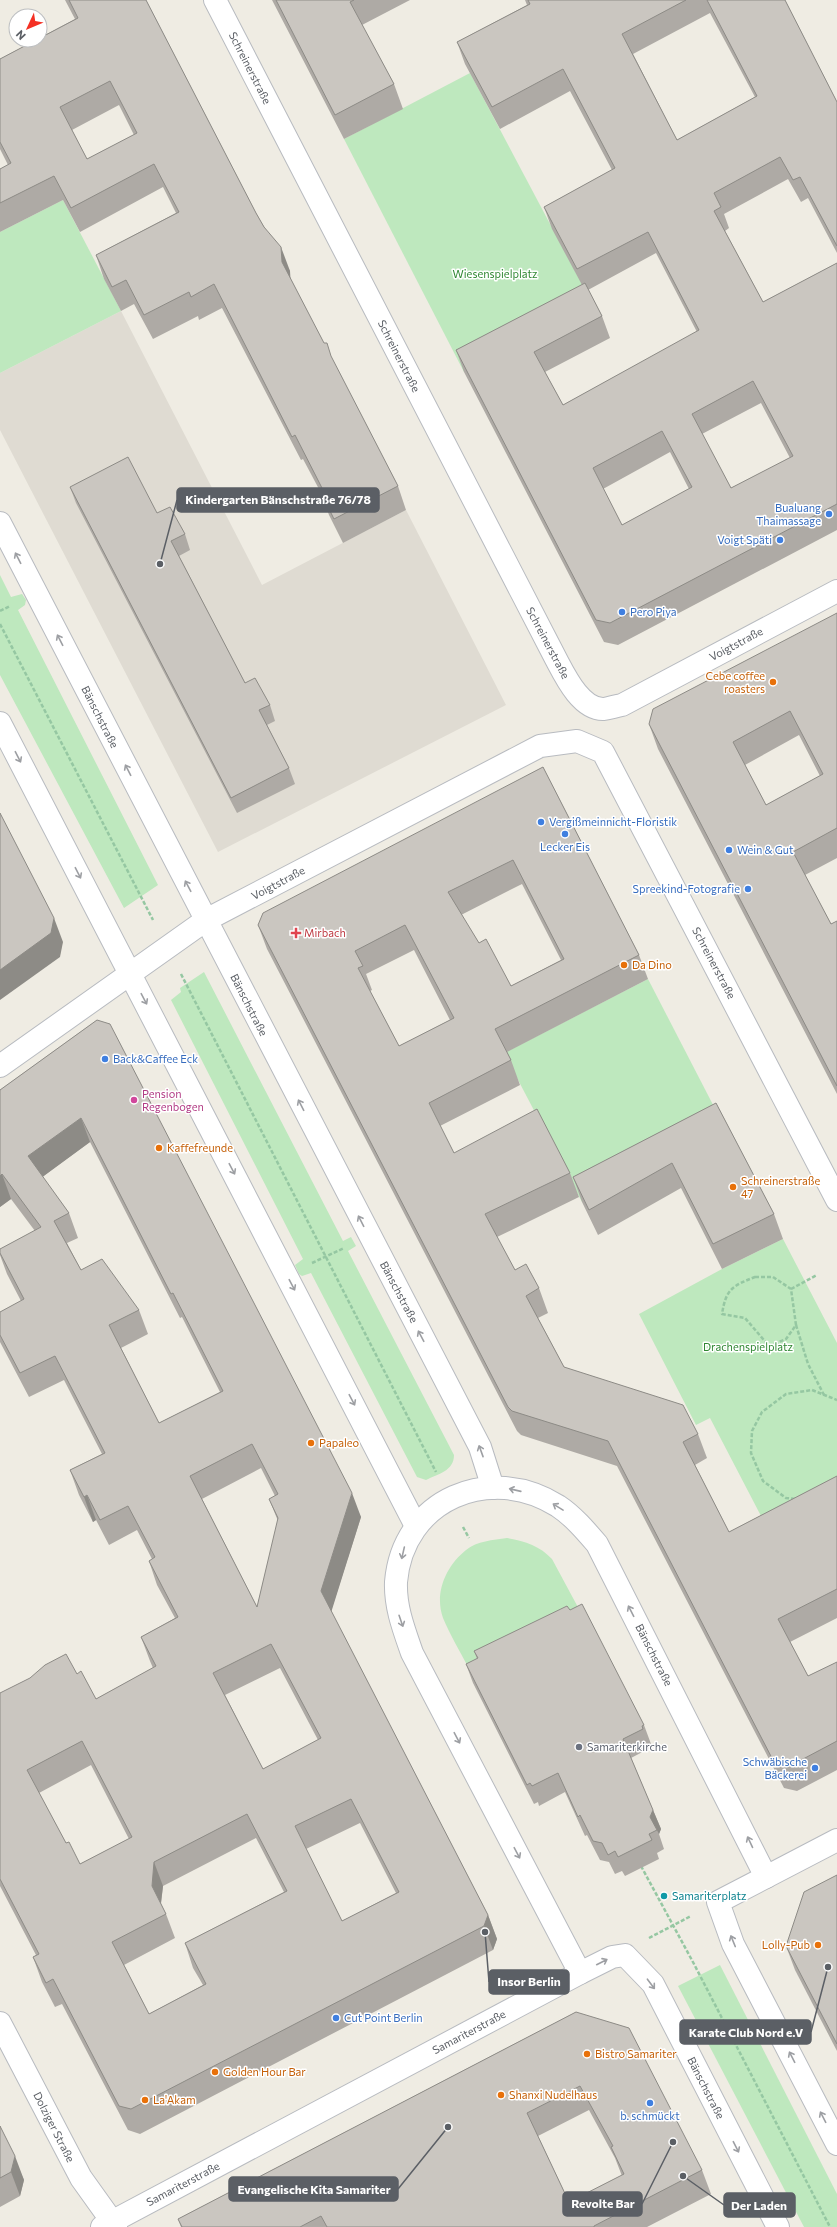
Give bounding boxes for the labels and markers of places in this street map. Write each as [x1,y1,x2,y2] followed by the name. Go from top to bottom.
[177,488,379,512] callout: Kindergarten Bänschstraße 76/78
[756,501,821,527] place label: Bualuang Thaimassage
[824,509,834,519] marker: Bualuang Thaimassage
[717,533,772,546] place label: Voigt Späti
[775,535,785,545] marker: Voigt Späti
[630,605,676,618] place label: Pero Piya
[617,607,627,617] marker: Pero Piya
[706,669,765,695] place label: Cebe coffee roasters
[768,677,778,687] marker: Cebe coffee roasters
[549,815,677,828] place label: Vergißmeinnicht-Floristik
[536,817,546,827] marker: Vergißmeinnicht-Floristik
[560,829,570,839] marker: Lecker Eis
[540,840,590,853] place label: Lecker Eis
[737,843,794,856] place label: Wein & Gut
[724,845,734,855] marker: Wein & Gut
[633,882,740,895] place label: Spreekind-Fotografie
[743,884,753,894] marker: Spreekind-Fotografie
[304,926,346,939] place label: Mirbach
[291,928,301,938] marker: Mirbach
[632,958,672,971] place label: Da Dino
[619,960,629,970] marker: Da Dino
[113,1052,198,1065] place label: Back&Caffee Eck
[100,1054,110,1064] marker: Back&Caffee Eck
[142,1087,204,1113] place label: Pension Regenbogen
[129,1095,139,1105] marker: Pension Regenbogen
[167,1141,233,1154] place label: Kaffefreunde
[154,1143,164,1153] marker: Kaffefreunde
[741,1174,821,1200] place label: Schreinerstraße 47
[728,1182,738,1192] marker: Schreinerstraße 47
[319,1436,360,1449] place label: Papaleo
[306,1438,316,1448] marker: Papaleo
[587,1740,667,1753] place label: Samariterkirche
[574,1742,584,1752] marker: Samariterkirche
[743,1755,807,1781] place label: Schwäbische Bäckerei
[810,1763,820,1773] marker: Schwäbische Bäckerei
[672,1889,747,1902] place label: Samariterplatz
[659,1891,669,1901] marker: Samariterplatz
[762,1938,810,1951] place label: Lolly-Pub
[813,1940,823,1950] marker: Lolly-Pub
[489,1970,569,1994] callout: Insor Berlin
[344,2011,423,2024] place label: Cut Point Berlin
[331,2013,341,2023] marker: Cut Point Berlin
[680,2020,811,2044] callout: Karate Club Nord e.V
[595,2047,677,2060] place label: Bistro Samariter
[582,2049,592,2059] marker: Bistro Samariter
[223,2065,306,2078] place label: Golden Hour Bar
[210,2067,220,2077] marker: Golden Hour Bar
[509,2088,597,2101] place label: Shanxi Nudelhaus
[496,2090,506,2100] marker: Shanxi Nudelhaus
[153,2093,196,2106] place label: La'Akam
[140,2095,150,2105] marker: La'Akam
[645,2098,655,2108] marker: b. schmückt
[620,2109,680,2122] place label: b. schmückt
[229,2177,398,2201] callout: Evangelische Kita Samariter
[563,2192,642,2216] callout: Revolte Bar
[724,2193,795,2217] callout: Der Laden

